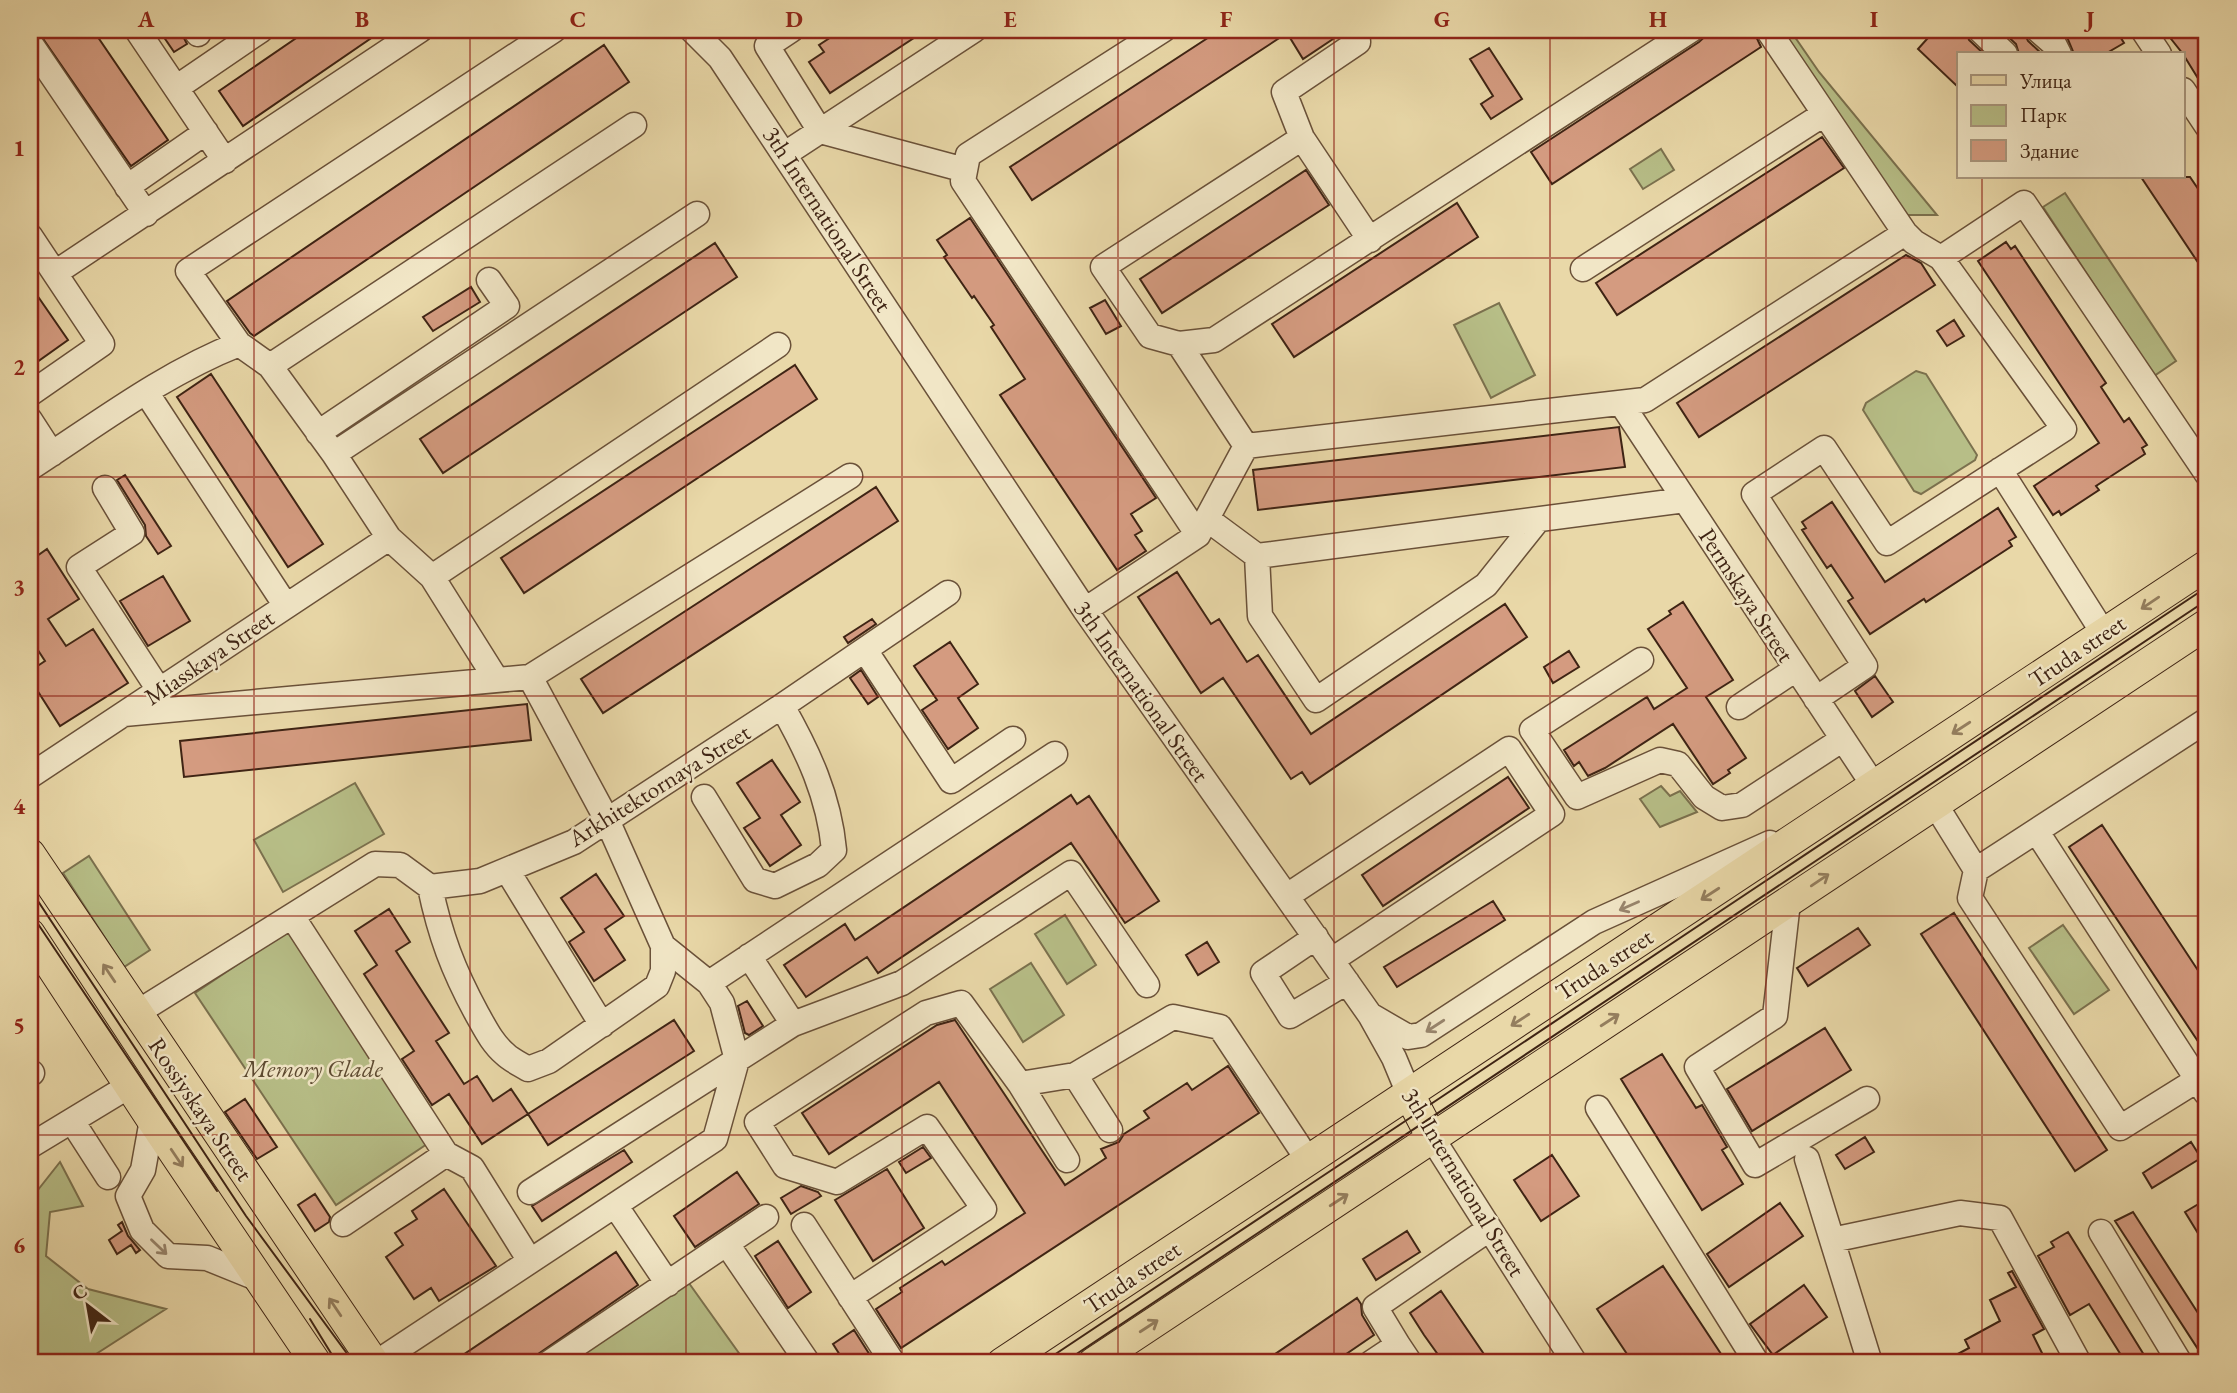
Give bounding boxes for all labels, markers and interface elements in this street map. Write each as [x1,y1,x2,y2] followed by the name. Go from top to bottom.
[137,4,155,34] text: A
[355,4,369,34] text: B
[570,4,586,34] text: C
[785,4,803,34] text: D
[1003,4,1017,34] text: E
[1220,4,1233,34] text: F
[1434,4,1450,34] text: G
[1649,4,1667,34] text: H
[1870,4,1878,34] text: I
[2084,4,2095,34] text: J
[1957,52,2184,178] legend
[2019,67,2072,94] text: Улица
[2020,101,2067,128] text: Парк
[756,120,900,318] street label: 3th International Street
[13,133,25,163] text: 1
[2020,137,2079,164] text: Здание
[13,352,25,382] text: 2
[1692,522,1802,668] street label: Permskaya Street
[13,572,25,602] text: 3
[1068,594,1217,788] street label: 3th International Street
[2141,596,2161,610] one-way arrow
[138,602,280,712] street label: Miasskaya Street
[2023,607,2132,695] street label: Truda street
[561,716,756,854] street label: Arkhitektornaya Street
[1952,721,1971,736] one-way arrow
[13,791,26,821] text: 4
[1810,873,1829,888] one-way arrow
[1701,887,1720,902] one-way arrow
[1618,900,1640,913] one-way arrow
[1549,921,1659,1007] street label: Truda street
[101,964,116,983] one-way arrow
[13,1010,25,1040] text: 5
[1600,1012,1619,1027] one-way arrow
[1511,1013,1530,1027] one-way arrow
[1426,1019,1446,1033] one-way arrow
[142,1031,261,1187] street label: Rossiyskaya Street
[241,1053,383,1084] park label: Memory Glade
[1395,1082,1533,1283] street label: 3th International Street
[170,1148,185,1167] one-way arrow
[1329,1193,1348,1207] one-way arrow
[13,1230,25,1260] text: 6
[1078,1233,1187,1321] street label: Truda street
[151,1238,168,1255] one-way arrow
[52,1270,122,1340] north arrow
[67,1278,92,1306] text: С
[328,1298,342,1317] one-way arrow
[1139,1318,1159,1332] one-way arrow

